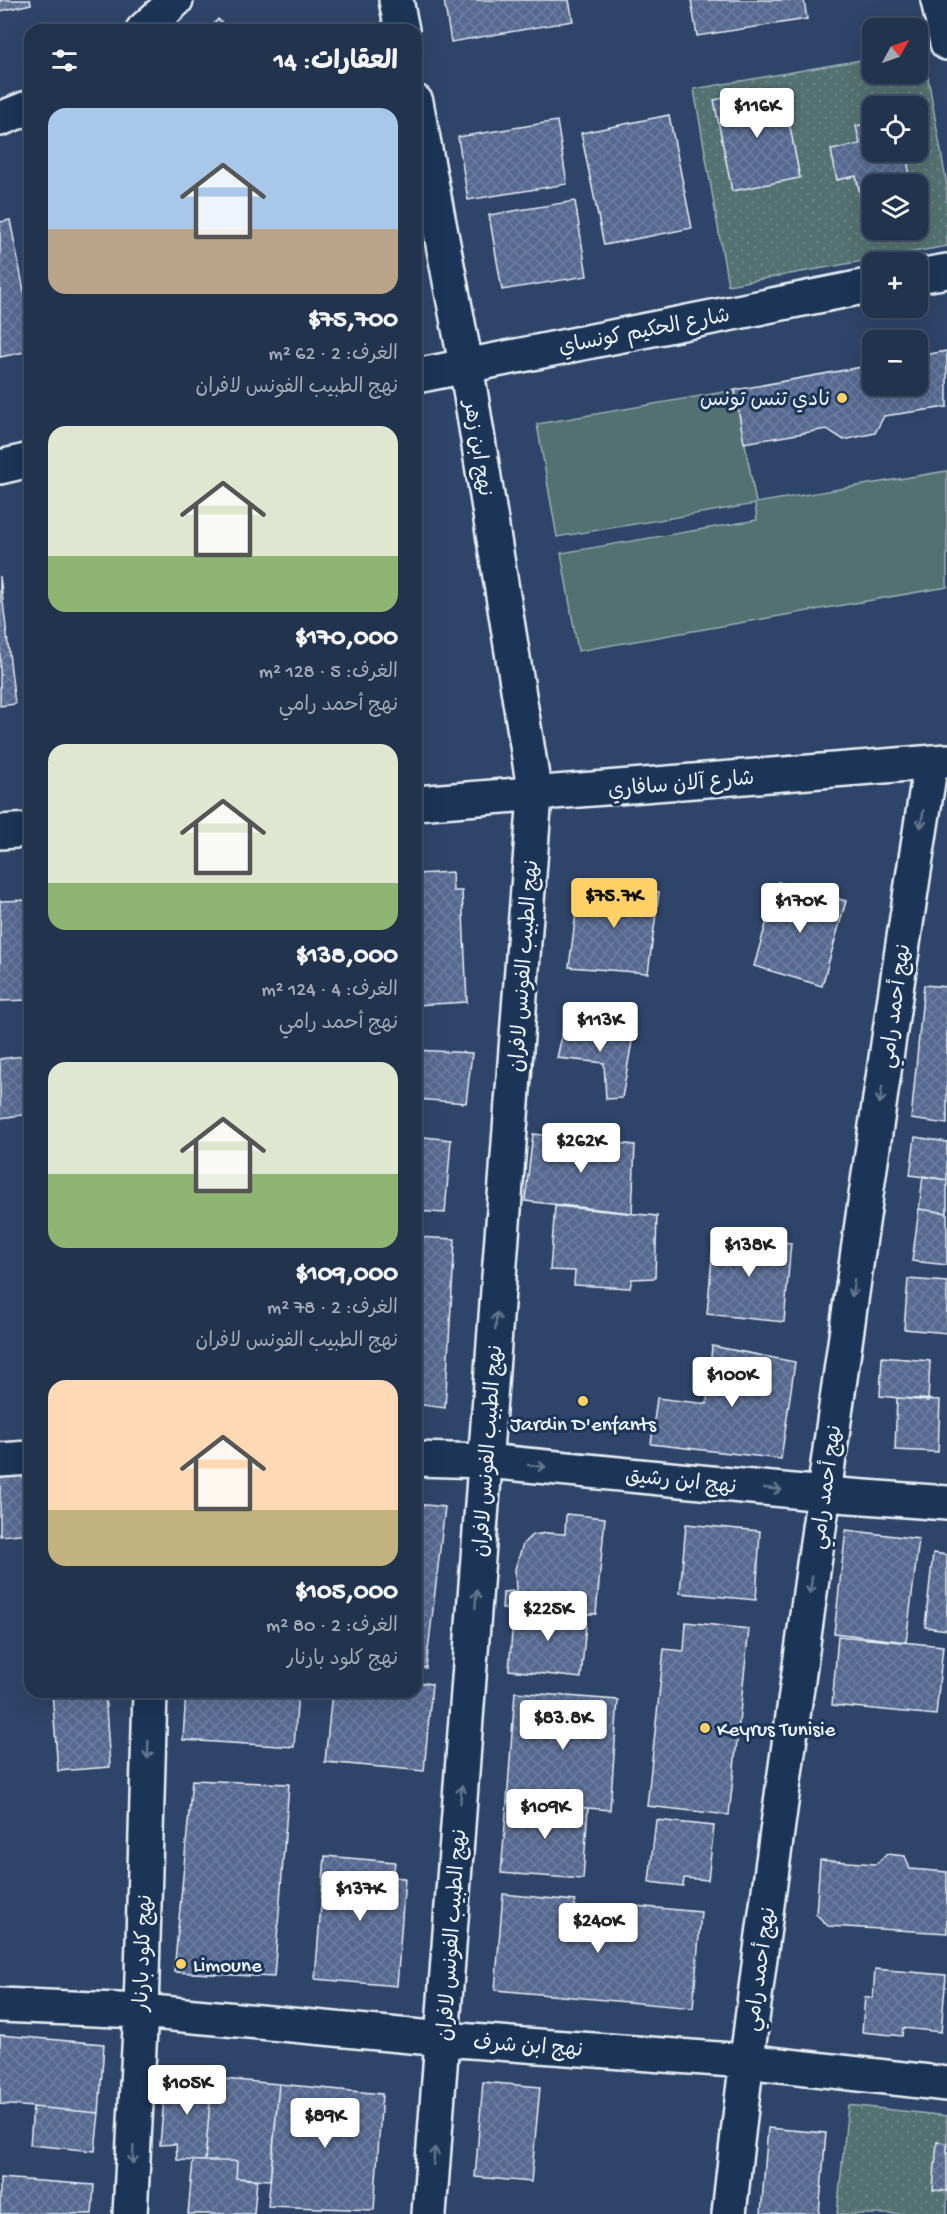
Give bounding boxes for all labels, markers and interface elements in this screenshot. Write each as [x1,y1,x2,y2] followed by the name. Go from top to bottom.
[862,18,928,84] north arrow
[862,18,928,396] map controls
[48,44,81,77] icon: filters
[274,48,398,79] text: العقارات: 14
[715,88,799,139] pin: $116K
[734,96,780,119] text: $116K
[862,96,928,162] button: locate
[169,147,277,255] icon: home
[862,174,928,240] button: layers
[862,252,928,318] button: +
[557,305,732,362] street label: شارع الحكيم كونساي
[308,306,398,337] text: $75,700
[862,330,928,396] button: −
[268,344,398,367] text: الغرف: 2 · 62 m²
[196,377,398,400] text: نهج الطبيب الفونس لافران
[700,389,830,414] place label: نادي تنس تونس
[835,391,849,405] marker: نادي تنس تونس
[455,397,495,498] street label: نهج ابن زهر
[169,465,277,573] icon: home
[295,624,398,655] text: $170,000
[259,662,398,685] text: الغرف: 5 · 128 m²
[279,695,398,718] text: نهج أحمد رامي
[607,766,756,805] street label: شارع آلان سافاري
[169,783,277,891] icon: home
[916,809,927,829] one-way arrow
[507,859,546,1073] street label: نهج الطبيب الفونس لافران
[565,878,663,929] pin: $75.7K
[758,883,842,934] pin: $170K
[585,886,643,909] text: $75.7K
[775,891,825,914] text: $170K
[296,942,398,973] text: $138,000
[873,942,922,1071] street label: نهج أحمد رامي
[261,980,398,1003] text: الغرف: 4 · 124 m²
[558,1002,642,1053] pin: $113K
[577,1010,623,1033] text: $113K
[279,1013,398,1036] text: نهج أحمد رامي
[876,1085,887,1105] one-way arrow
[169,1101,277,1209] icon: home
[539,1123,623,1174] pin: $262K
[556,1131,606,1154] text: $262K
[707,1227,791,1278] pin: $138K
[724,1235,774,1258] text: $138K
[296,1260,398,1291] text: $109,000
[848,1278,859,1298] one-way arrow
[267,1298,398,1321] text: الغرف: 2 · 78 m²
[491,1312,502,1331] one-way arrow
[196,1331,398,1354] text: نهج الطبيب الفونس لافران
[471,1344,510,1558] street label: نهج الطبيب الفونس لافران
[690,1357,774,1408] pin: $100K
[707,1365,757,1388] text: $100K
[576,1394,590,1408] marker: Jardin D'enfants
[510,1414,657,1439] place label: Jardin D'enfants
[169,1419,277,1527] icon: home
[804,1423,853,1552] street label: نهج أحمد رامي
[526,1461,546,1472] one-way arrow
[624,1465,737,1502] street label: نهج ابن رشيق
[762,1484,782,1495] one-way arrow
[806,1575,817,1595] one-way arrow
[295,1578,398,1609] text: $105,000
[470,1590,481,1610] one-way arrow
[506,1591,590,1642] pin: $225K
[523,1599,573,1622] text: $225K
[266,1616,398,1639] text: الغرف: 2 · 80 m²
[286,1649,398,1672] text: نهج كلود بارنار
[514,1700,612,1751] pin: $83.8K
[534,1708,592,1731] text: $83.8K
[717,1719,836,1744] place label: Keyrus Tunisie
[698,1721,712,1735] marker: Keyrus Tunisie
[143,1740,154,1760] one-way arrow
[456,1784,467,1804] one-way arrow
[503,1789,587,1840] pin: $109K
[520,1797,570,1820] text: $109K
[435,1828,474,2042] street label: نهج الطبيب الفونس لافران
[318,1871,402,1922] pin: $137K
[336,1879,384,1902] text: $137K
[131,1894,160,2013] street label: نهج كلود بارنار
[556,1903,640,1954] pin: $240K
[738,1905,787,2034] street label: نهج أحمد رامي
[573,1911,623,1934] text: $240K
[193,1955,263,1980] place label: Limoune
[174,1957,188,1971] marker: Limoune
[472,2032,583,2065] street label: نهج ابن شرف
[145,2065,229,2116] pin: $105K
[162,2073,212,2096] text: $105K
[289,2098,361,2149] pin: $89K
[305,2106,345,2129] text: $89K
[128,2145,139,2165] one-way arrow
[429,2146,440,2166] one-way arrow

